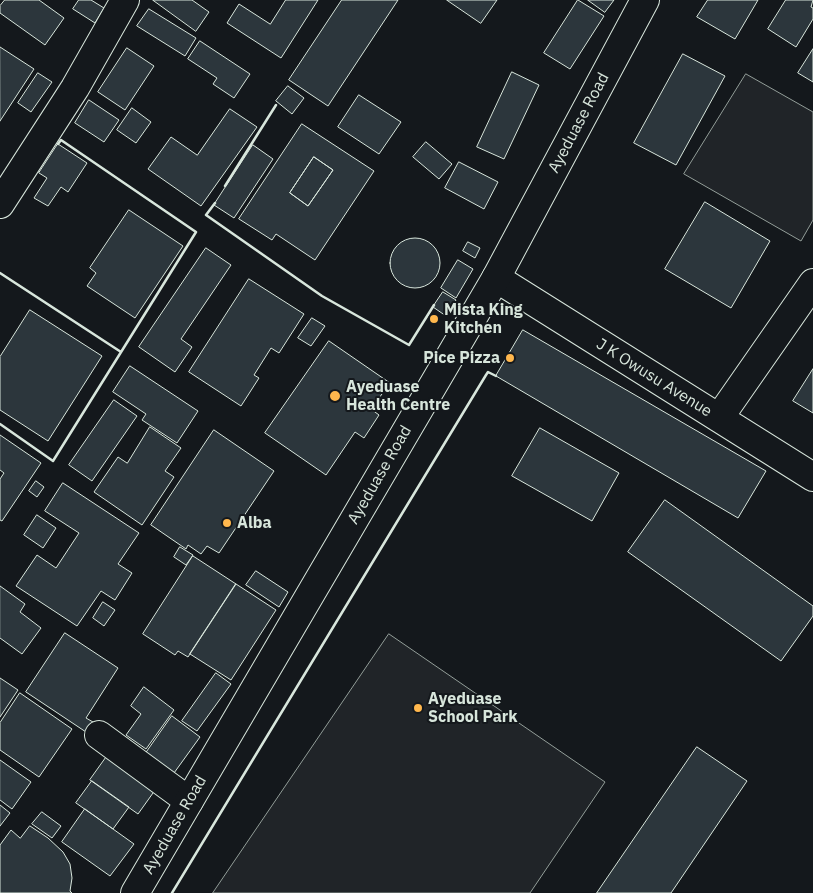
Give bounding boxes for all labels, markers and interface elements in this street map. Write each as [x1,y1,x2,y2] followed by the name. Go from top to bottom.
[545,70,613,176] street label: Ayeduase Road
[444,300,523,338] place label: Mista King Kitchen
[428,313,440,325] marker: Mista King Kitchen
[593,335,715,421] street label: J K Owusu Avenue
[423,348,500,368] place label: Pice Pizza
[504,352,516,364] marker: Pice Pizza
[346,377,450,415] place label: Ayeduase Health Centre
[328,389,342,403] marker: Ayeduase Health Centre
[344,422,416,528] street label: Ayeduase Road
[237,513,272,533] place label: Alba
[221,517,233,529] marker: Alba
[428,689,518,727] place label: Ayeduase School Park
[412,702,424,714] marker: Ayeduase School Park
[139,772,211,878] street label: Ayeduase Road

